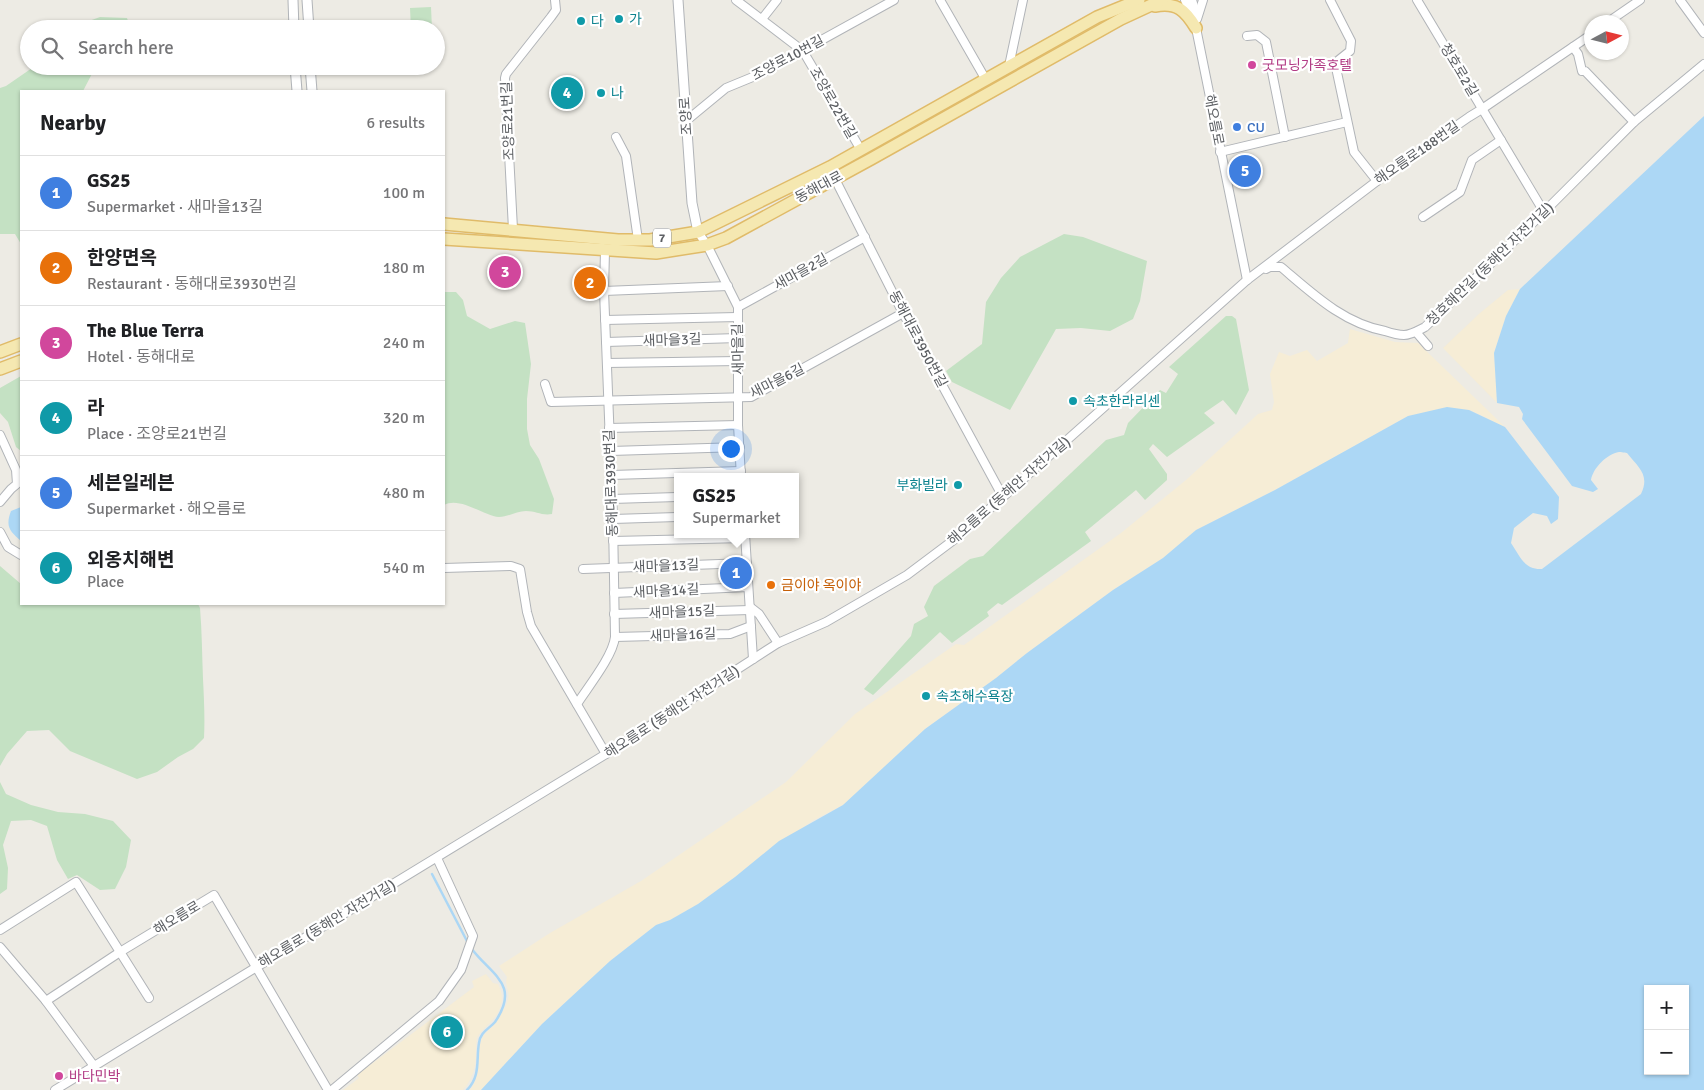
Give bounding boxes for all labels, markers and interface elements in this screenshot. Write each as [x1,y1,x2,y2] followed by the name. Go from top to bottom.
[629,11,642,28] place label: 가
[591,13,604,30] place label: 다
[613,13,625,25] marker: 가
[575,15,587,27] marker: 다
[1584,15,1629,60] north arrow
[20,20,445,75] search box
[749,32,827,84] street label: 조양로10번길
[38,34,66,62] icon: search
[78,36,174,60] text: Search here
[1436,40,1482,100] street label: 청호로2길
[1262,57,1352,74] place label: 굿모닝가족호텔
[1246,59,1258,71] marker: 굿모닝가족호텔
[806,64,860,142] street label: 조양로22번길
[551,74,583,112] pin: 4
[498,81,518,161] street label: 조양로21번길
[611,85,624,102] place label: 나
[595,87,607,99] marker: 나
[1201,93,1227,147] street label: 해오름로
[676,96,696,136] street label: 조양로
[40,110,106,136] text: Nearby
[366,113,425,133] text: 6 results
[1371,117,1463,189] street label: 해오름로188번길
[1247,119,1265,136] place label: CU
[1231,121,1243,133] marker: CU
[1229,152,1261,190] pin: 5
[792,167,846,207] street label: 동해대로
[87,169,131,193] text: GS25
[52,183,60,203] text: 1
[383,183,425,203] text: 100 m
[87,197,263,217] text: Supermarket · 새마을13길
[1423,199,1557,329] street label: 청호해안길 (동해안 자전거길)
[653,228,671,248] road number: 7
[87,246,157,270] text: 한양면옥
[771,250,831,294] street label: 새마을2길
[489,253,521,291] pin: 3
[52,258,60,278] text: 2
[383,258,425,278] text: 180 m
[574,264,606,302] pin: 2
[87,274,297,294] text: Restaurant · 동해대로3930번길
[885,288,951,390] street label: 동해대로3950번길
[87,319,204,343] text: The Blue Terra
[729,323,747,375] street label: 새마을길
[642,330,702,350] street label: 새마을3길
[52,333,60,353] text: 3
[383,333,425,353] text: 240 m
[87,347,195,367] text: Hotel · 동해대로
[747,360,807,402] street label: 새마을6길
[1083,393,1160,410] place label: 속초한라리센
[1067,395,1079,407] marker: 속초한라리센
[87,396,104,420] text: 라
[52,408,60,428] text: 4
[383,408,425,428] text: 320 m
[87,424,227,444] text: Place · 조양로21번길
[601,429,621,537] street label: 동해대로3930번길
[944,433,1074,549] street label: 해오름로 (동해안 자전거길)
[718,436,744,462] your location
[87,471,174,495] text: 세븐일레븐
[674,473,799,538] popup
[896,477,948,494] place label: 부화빌라
[952,479,964,491] marker: 부화빌라
[52,483,60,503] text: 5
[383,483,425,503] text: 480 m
[692,484,736,508] text: GS25
[87,499,246,519] text: Supermarket · 해오름로
[692,508,781,528] text: Supermarket
[87,548,174,572] text: 외옹치해변
[720,554,752,592] pin: 1
[632,556,700,576] street label: 새마을13길
[52,558,60,578] text: 6
[383,558,425,578] text: 540 m
[87,572,124,592] text: Place
[781,577,861,594] place label: 금이야 옥이야
[765,579,777,591] marker: 금이야 옥이야
[632,581,700,601] street label: 새마을14길
[648,602,716,622] street label: 새마을15길
[649,625,717,645] street label: 새마을16길
[601,662,743,762] street label: 해오름로 (동해안 자전거길)
[936,688,1013,705] place label: 속초해수욕장
[920,690,932,702] marker: 속초해수욕장
[255,876,399,972] street label: 해오름로 (동해안 자전거길)
[151,897,204,939] street label: 해오름로
[1644,985,1689,1075] map controls
[1644,985,1689,1030] button: +
[431,1013,463,1051] pin: 6
[1644,1030,1689,1075] button: −
[69,1068,121,1085] place label: 바다민박
[53,1070,65,1082] marker: 바다민박

